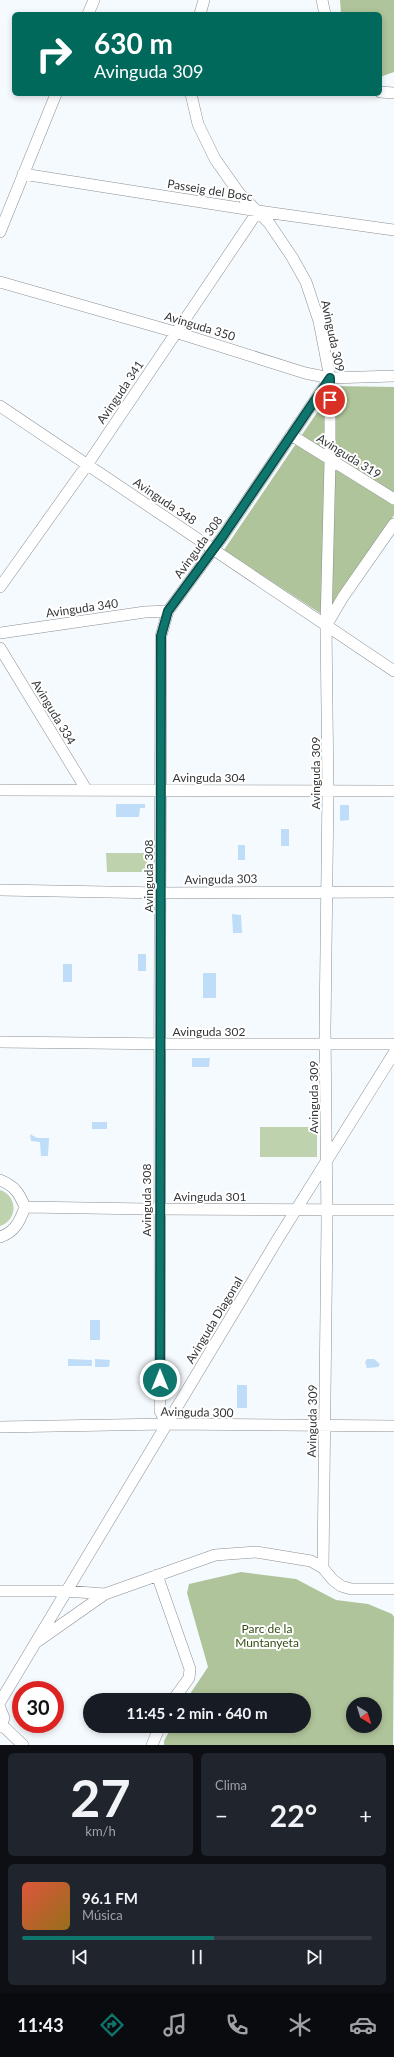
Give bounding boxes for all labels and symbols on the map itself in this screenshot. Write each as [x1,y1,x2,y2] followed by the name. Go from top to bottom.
[166,176,254,204] street label: Passeig del Bosc
[318,299,348,373] street label: Avinguda 309
[163,308,237,344] street label: Avinguda 350
[93,358,147,426] street label: Avinguda 341
[313,383,347,417] pin
[314,430,384,482] street label: Avinguda 319
[131,474,199,528] street label: Avinguda 348
[170,513,226,581] street label: Avinguda 308
[45,595,119,621] street label: Avinguda 340
[29,677,79,747] street label: Avinguda 334
[308,736,323,809] street label: Avinguda 309
[173,770,246,785] street label: Avinguda 304
[141,839,156,912] street label: Avinguda 308
[184,871,258,887] street label: Avinguda 303
[173,1024,246,1039] street label: Avinguda 302
[306,1060,321,1133] street label: Avinguda 309
[139,1163,154,1236] street label: Avinguda 308
[174,1189,247,1204] street label: Avinguda 301
[182,1274,246,1366] street label: Avinguda Diagonal
[139,1359,181,1401] position arrow
[304,1384,320,1458] street label: Avinguda 309
[160,1404,234,1420] street label: Avinguda 300
[235,1621,299,1650] park label: Parc de la Muntanyeta
[12,1681,64,1733] speed limit sign: 30
[346,1697,382,1733] north arrow

